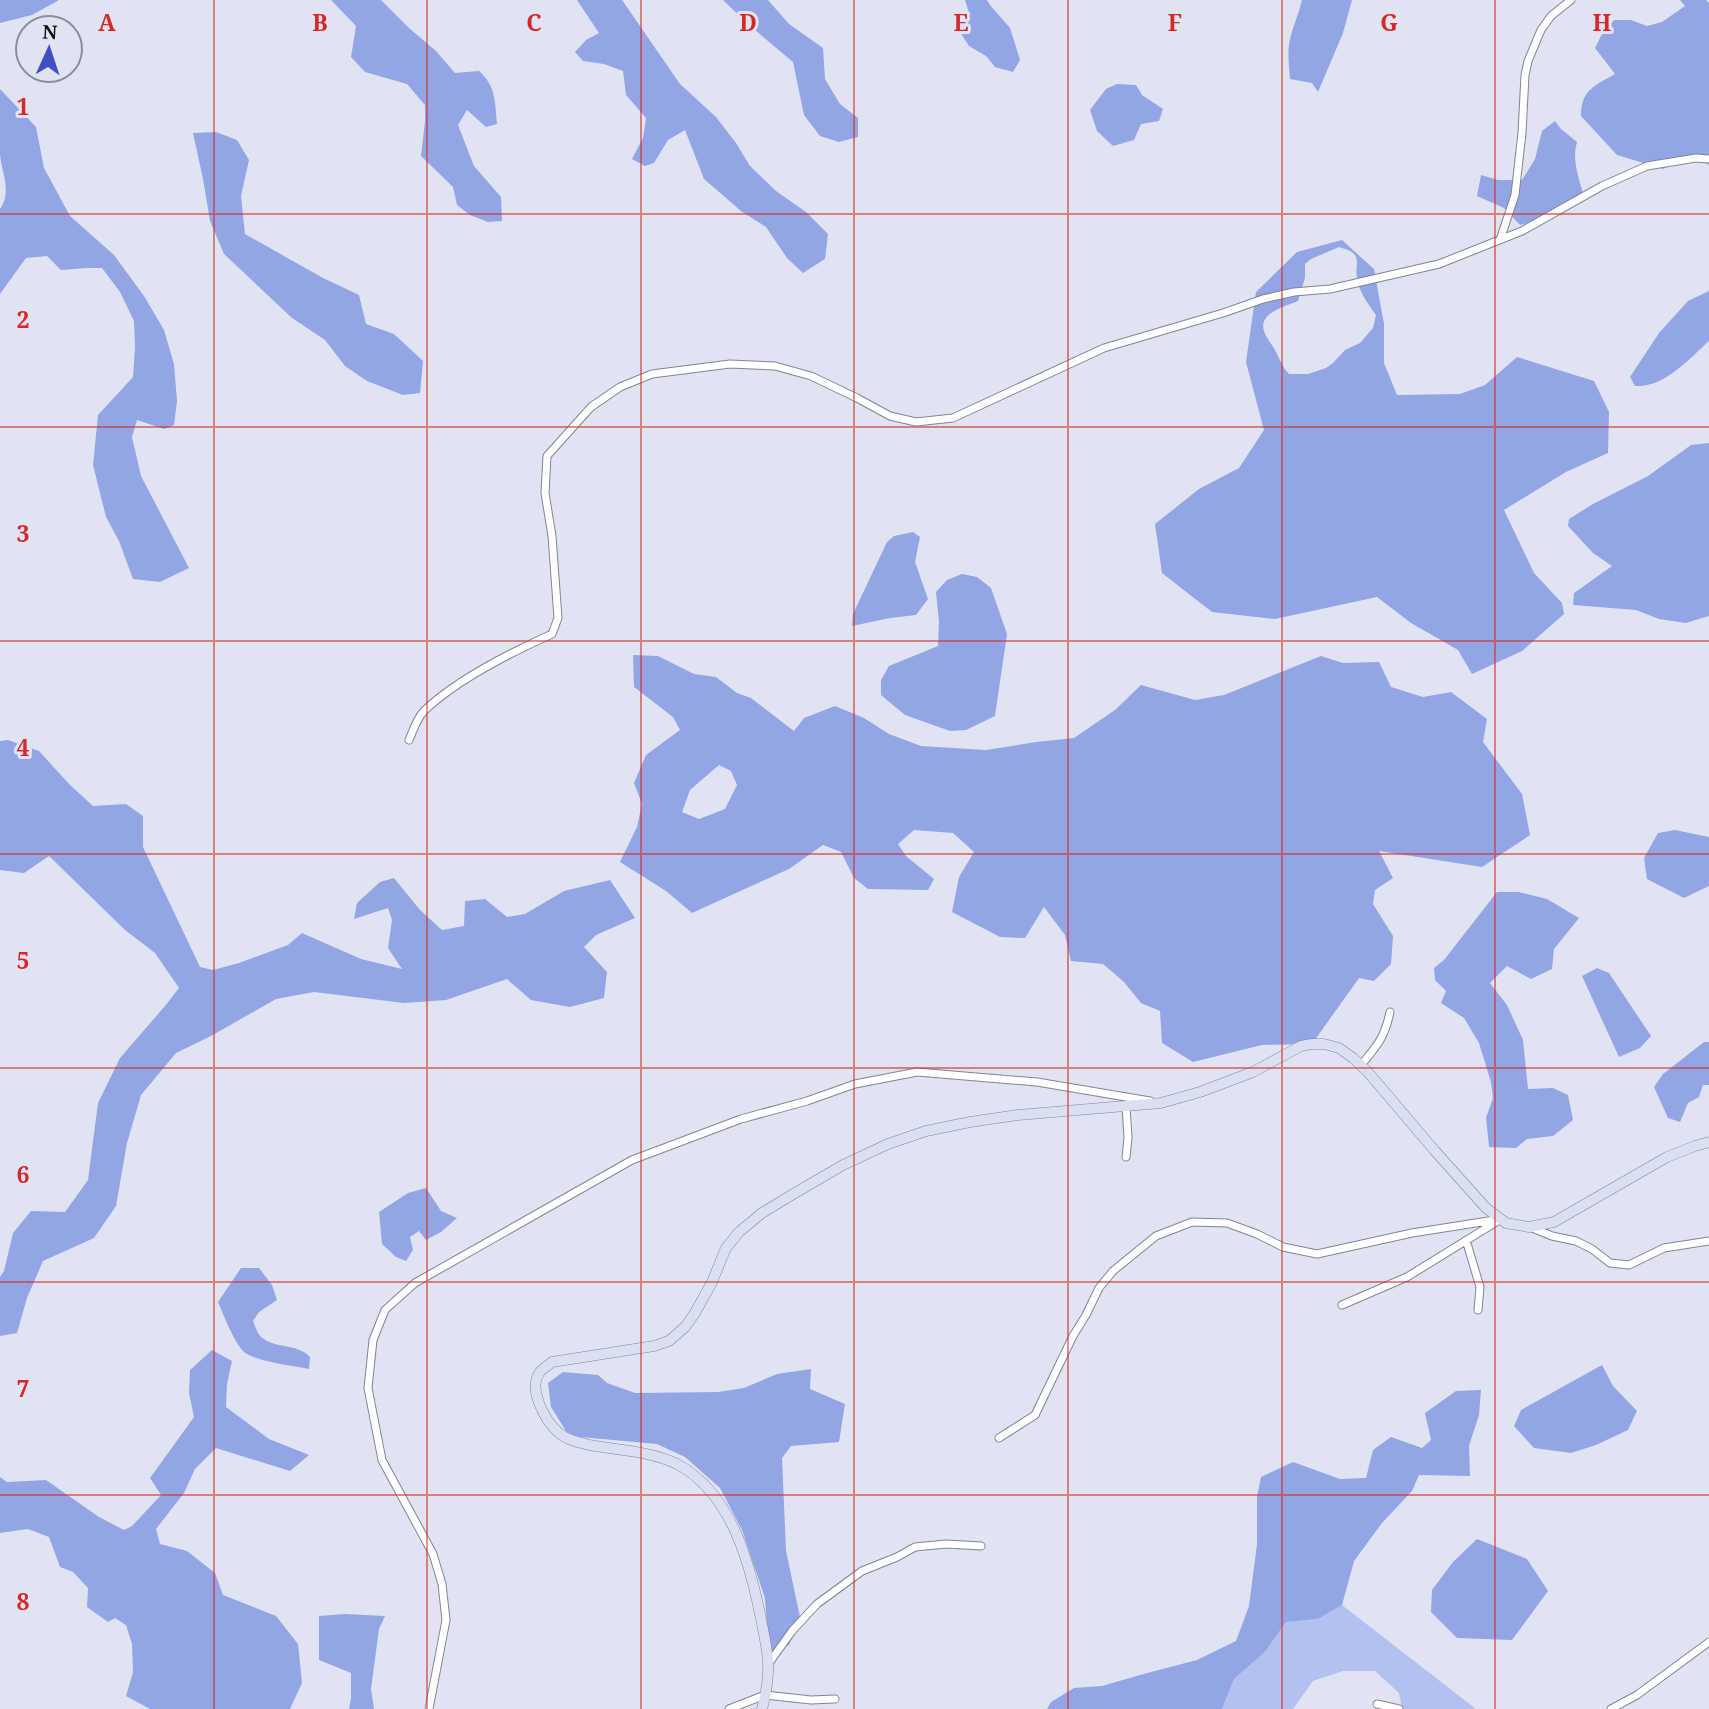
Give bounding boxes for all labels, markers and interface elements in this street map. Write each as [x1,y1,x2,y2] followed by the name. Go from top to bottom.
[98,6,116,38] text: A
[312,6,328,38] text: B
[526,6,542,38] text: C
[739,6,757,38] text: D
[953,6,969,38] text: E
[1168,6,1182,38] text: F
[1380,6,1398,38] text: G
[1593,6,1612,38] text: H
[14,14,84,84] north arrow
[42,19,58,45] text: N
[17,90,30,122] text: 1
[17,303,30,335] text: 2
[17,517,30,549] text: 3
[17,731,30,763] text: 4
[17,944,30,976] text: 5
[17,1158,30,1190] text: 6
[17,1372,30,1404] text: 7
[17,1585,30,1617] text: 8

